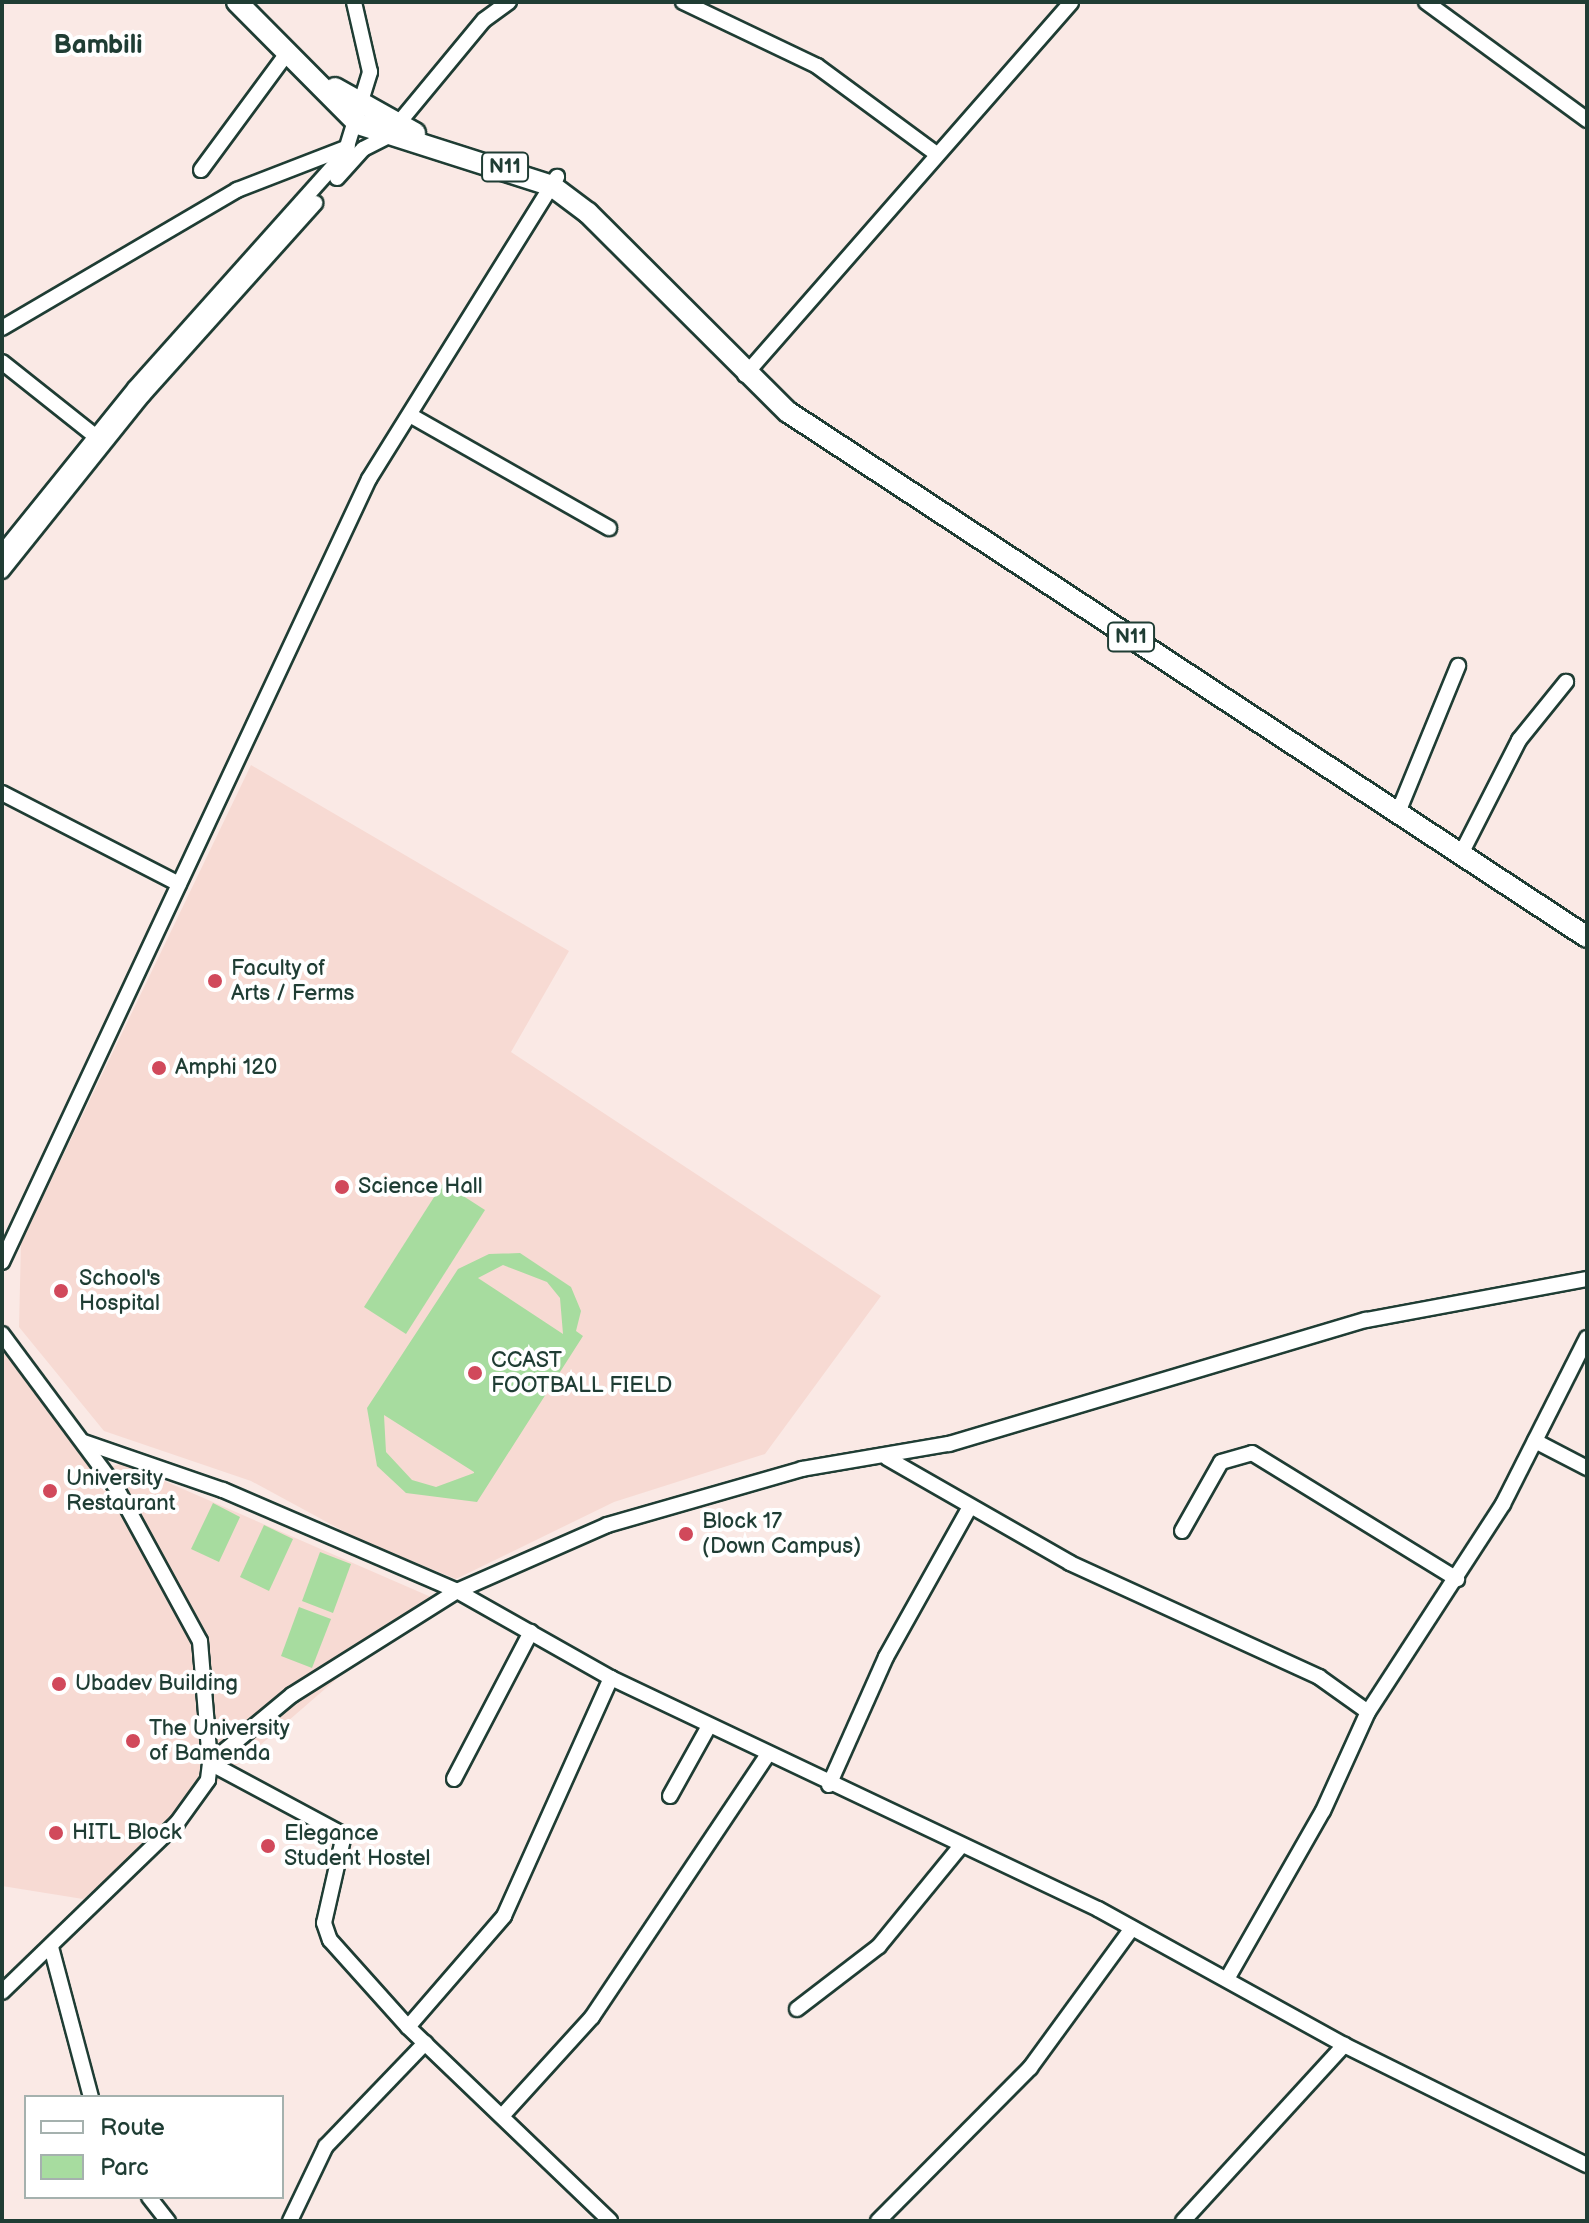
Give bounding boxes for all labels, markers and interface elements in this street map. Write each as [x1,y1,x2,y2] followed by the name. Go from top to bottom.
[53,30,143,62] district label: Bambili
[481,151,529,183] road number: N11
[1107,621,1155,653] road number: N11
[231,955,354,1006] place label: Faculty of Arts / Ferms
[206,972,224,990] marker: Faculty of Arts / Ferms
[175,1055,277,1081] place label: Amphi 120
[150,1059,168,1077] marker: Amphi 120
[358,1174,483,1200] place label: Science Hall
[333,1178,351,1196] marker: Science Hall
[79,1265,160,1316] place label: School's Hospital
[50,1280,72,1302] marker: School's Hospital
[491,1347,672,1398] place label: CCAST FOOTBALL FIELD
[466,1364,484,1382] marker: CCAST FOOTBALL FIELD
[66,1465,175,1516] place label: University Restaurant
[41,1482,59,1500] marker: University Restaurant
[702,1508,861,1560] place label: Block 17 (Down Campus)
[677,1525,695,1543] marker: Block 17 (Down Campus)
[75,1671,238,1697] place label: Ubadev Building
[50,1675,68,1693] marker: Ubadev Building
[149,1715,290,1766] place label: The University of Bamenda
[124,1732,142,1750] marker: The University of Bamenda
[72,1820,182,1846] place label: HITL Block
[284,1820,430,1872] place label: Elegance Student Hostel
[47,1824,65,1842] marker: HITL Block
[259,1837,277,1855] marker: Elegance Student Hostel
[24,2095,284,2199] legend
[100,2113,165,2142] text: Route
[100,2153,149,2182] text: Parc

